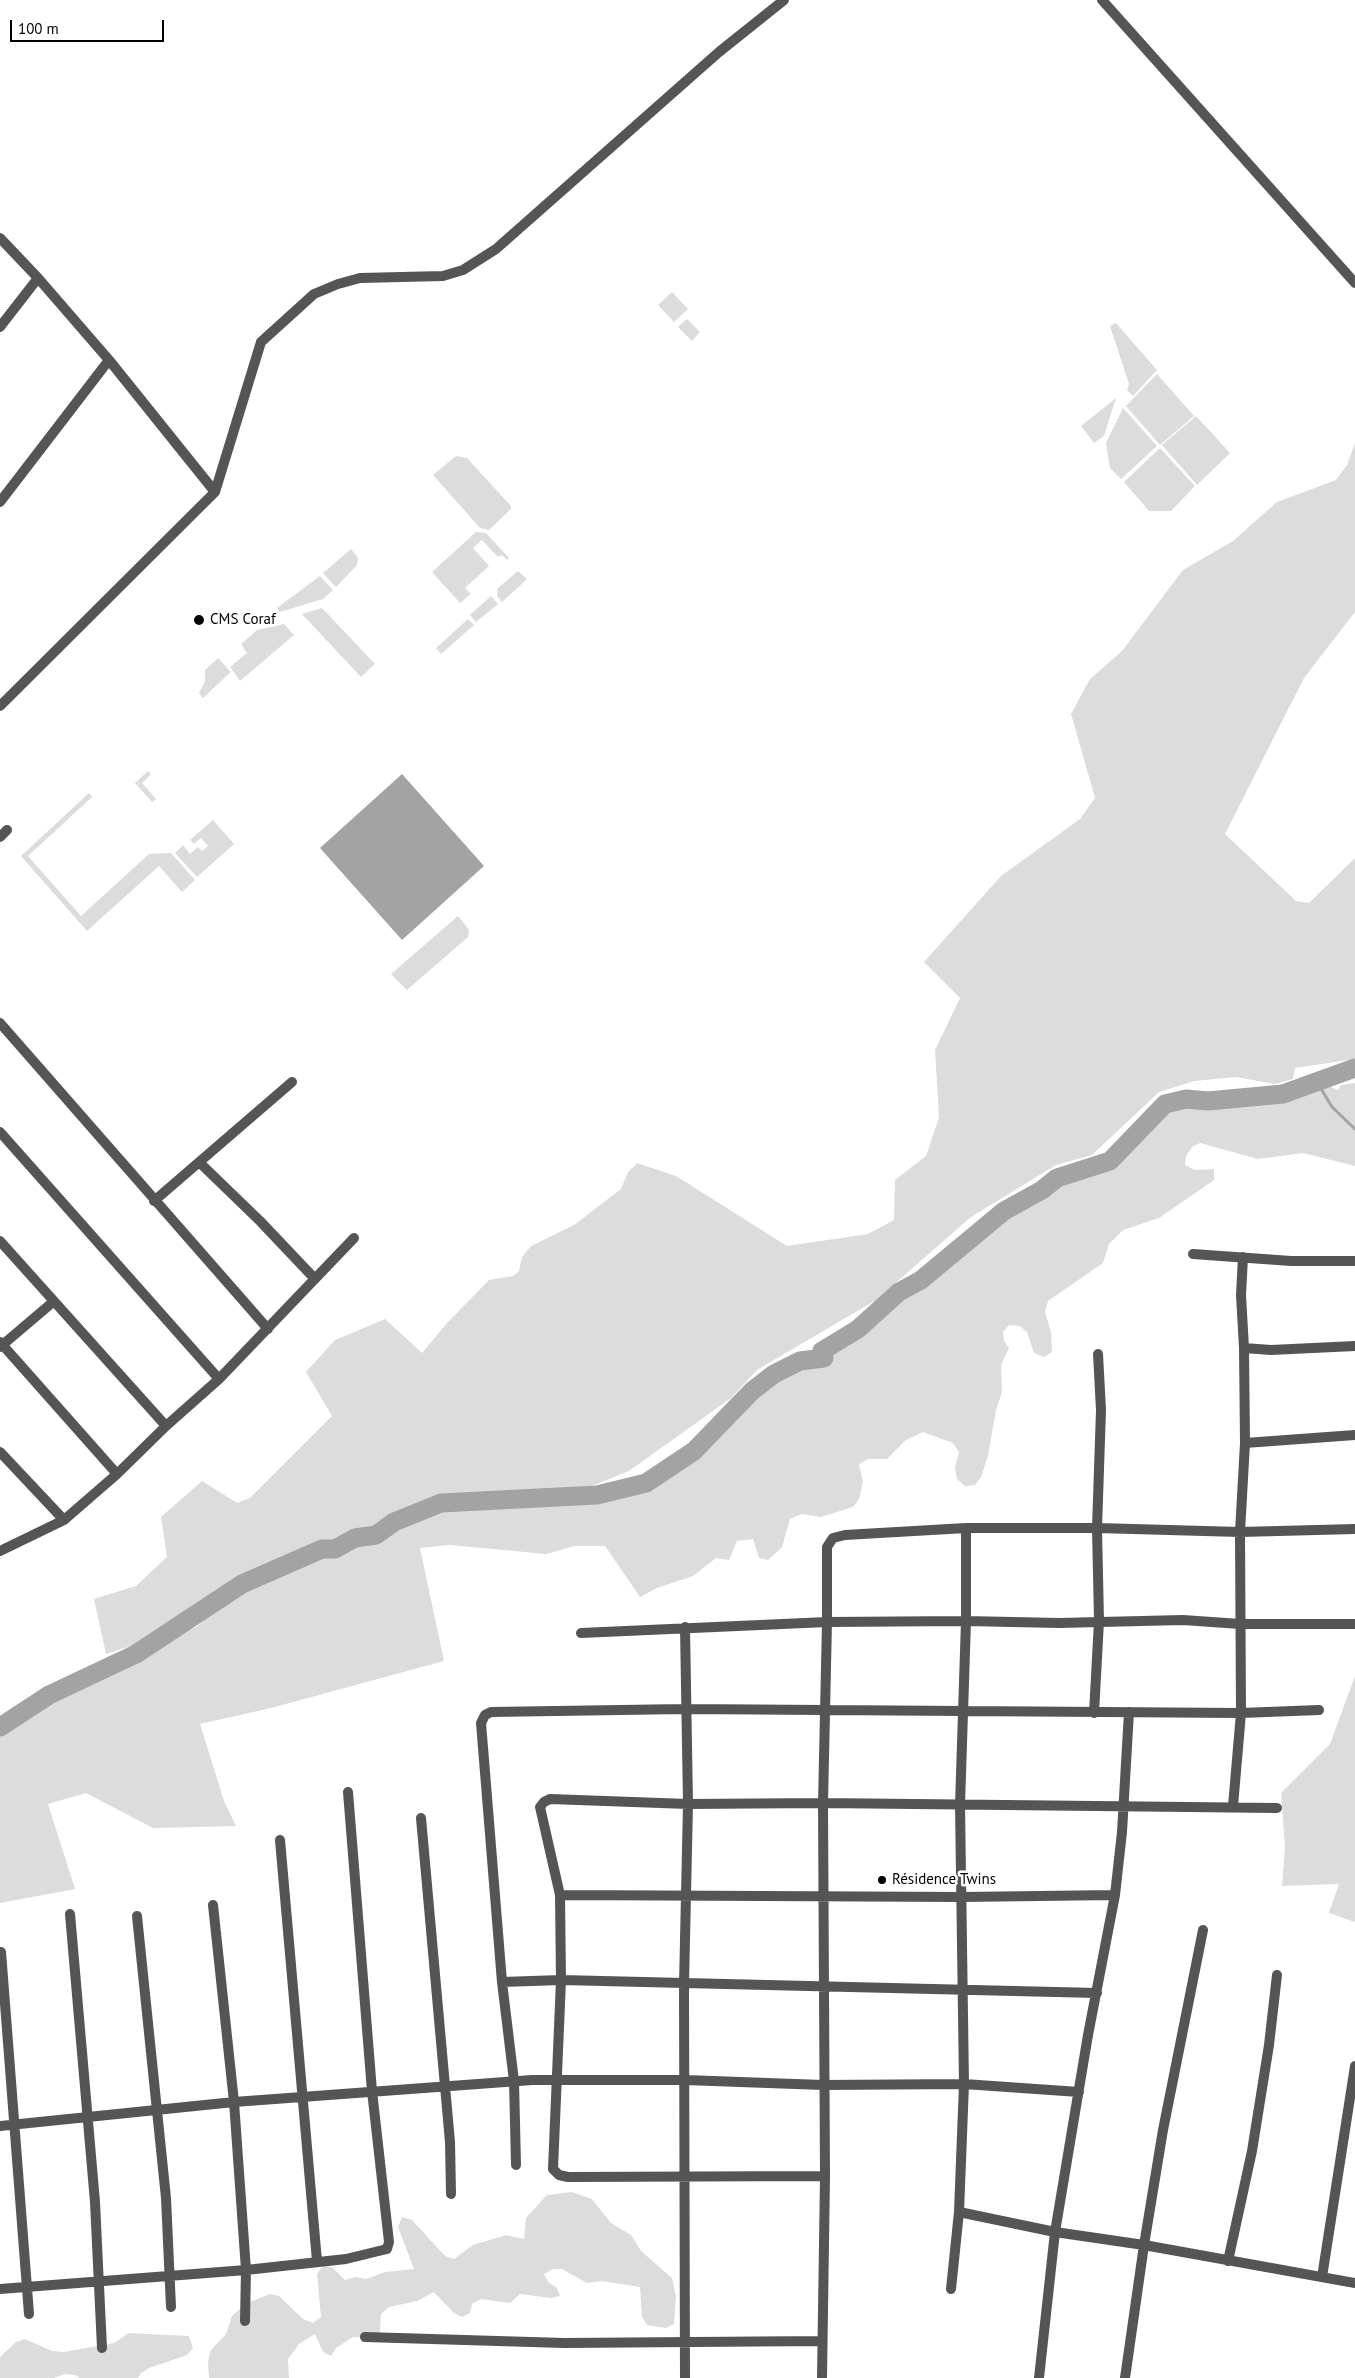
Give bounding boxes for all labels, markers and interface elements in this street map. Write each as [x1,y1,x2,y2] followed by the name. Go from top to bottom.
[12,10,166,42] scale bar
[18,19,59,38] text: 100 m
[210,611,276,629] place label: CMS Coraf
[192,613,206,627] marker: CMS Coraf
[892,1871,996,1889] place label: Résidence Twins
[876,1874,888,1886] marker: Résidence Twins

